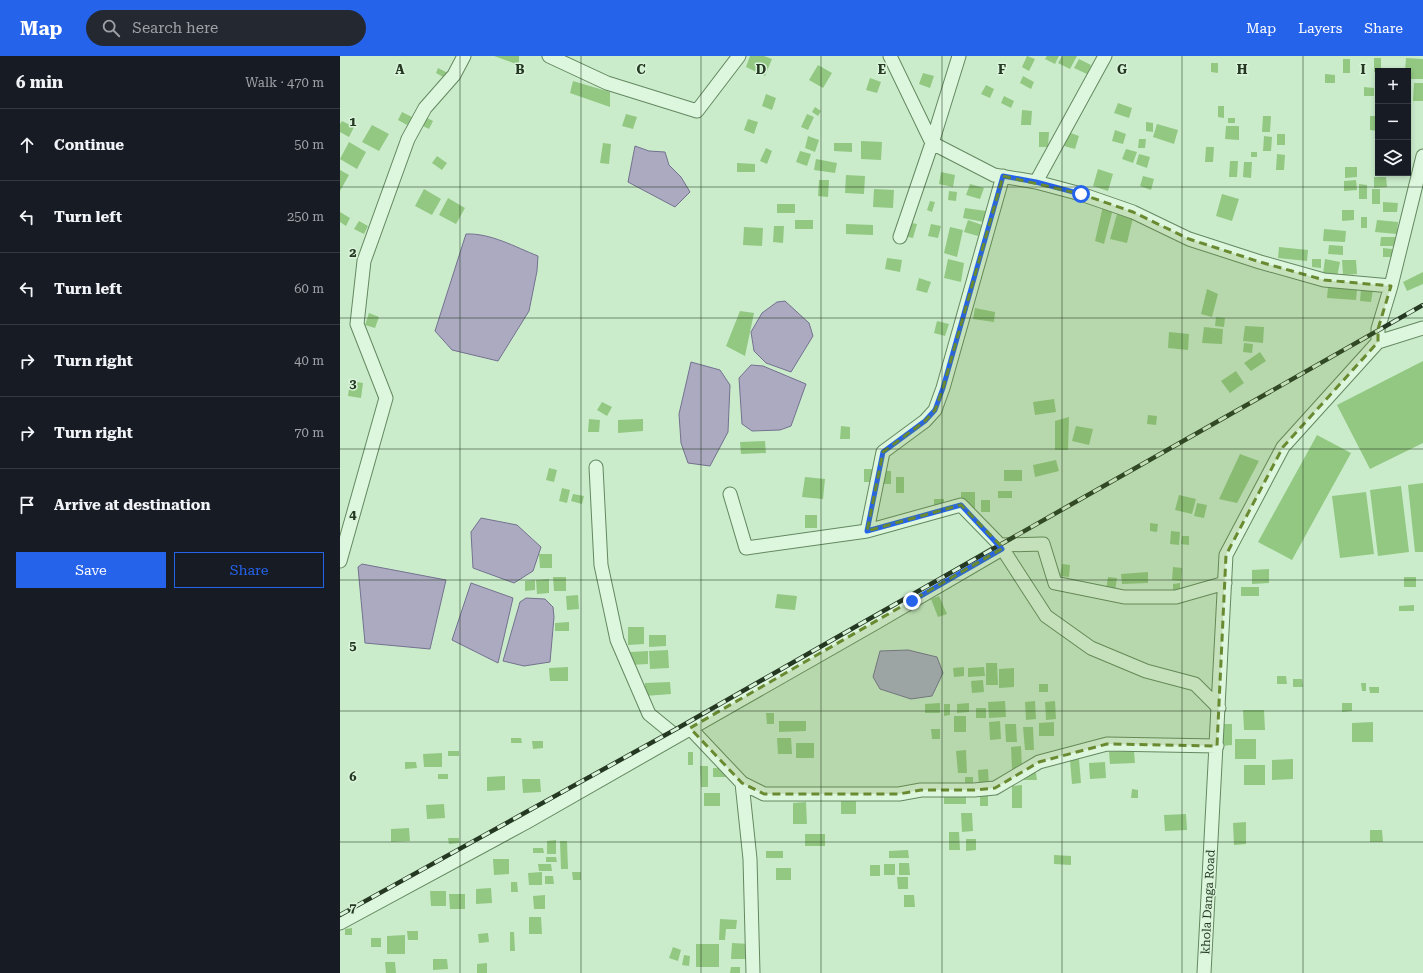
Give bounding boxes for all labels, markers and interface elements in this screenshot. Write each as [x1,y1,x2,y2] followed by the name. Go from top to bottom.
[86,10,366,46] search box
[20,17,62,40] text: Map
[100,17,122,39] icon: search
[132,19,218,37] text: Search here
[1246,20,1276,36] text: Map
[1298,20,1342,36] text: Layers
[1364,20,1403,36] text: Share
[395,62,405,77] text: A
[515,62,525,77] text: B
[636,62,646,77] text: C
[756,62,766,77] text: D
[878,62,886,77] text: E
[998,62,1006,77] text: F
[1117,62,1127,77] text: G
[1237,62,1248,77] text: H
[1360,62,1366,77] text: I
[1375,68,1411,176] map controls
[1375,68,1411,104] button: +
[16,72,63,92] text: 6 min
[245,75,324,90] text: Walk · 470 m
[1375,104,1411,140] button: −
[349,114,357,129] text: 1
[16,134,38,156] icon: ahead
[54,136,124,154] text: Continue
[294,137,324,152] text: 50 m
[1375,140,1411,176] button: layers
[1072,185,1090,203] route start
[16,206,38,228] icon: left
[54,208,122,226] text: Turn left
[287,209,324,224] text: 250 m
[349,245,357,260] text: 2
[16,278,38,300] icon: left
[54,280,122,298] text: Turn left
[294,281,324,296] text: 60 m
[16,350,38,372] icon: right
[54,352,133,370] text: Turn right
[294,353,324,368] text: 40 m
[349,376,357,391] text: 3
[16,422,38,444] icon: right
[54,424,133,442] text: Turn right
[294,425,324,440] text: 70 m
[16,494,38,516] icon: arrive
[54,496,210,514] text: Arrive at destination
[349,507,357,522] text: 4
[16,552,166,588] button: Save
[174,552,324,588] button: Share
[903,592,921,610] route end
[349,638,357,653] text: 5
[349,769,357,784] text: 6
[1198,849,1218,955] street label: khola Danga Road
[349,900,357,915] text: 7

